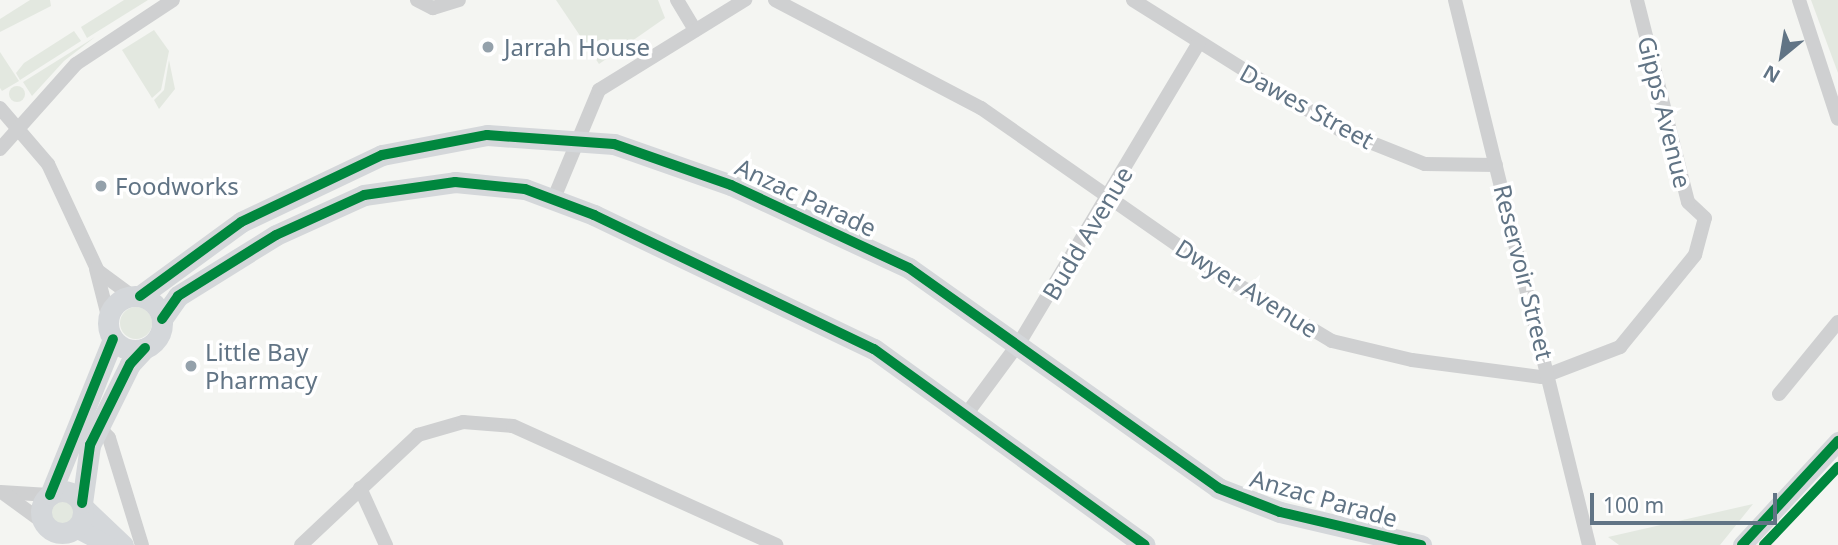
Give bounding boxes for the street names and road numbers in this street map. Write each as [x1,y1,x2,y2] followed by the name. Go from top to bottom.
[1632,33,1698,191] street label: Gipps Avenue
[1235,57,1379,155] street label: Dawes Street
[731,152,881,242] street label: Anzac Parade
[1036,161,1138,305] street label: Budd Avenue
[1488,181,1560,363] street label: Reservoir Street
[1170,233,1324,343] street label: Dwyer Avenue
[1247,463,1401,533] street label: Anzac Parade

